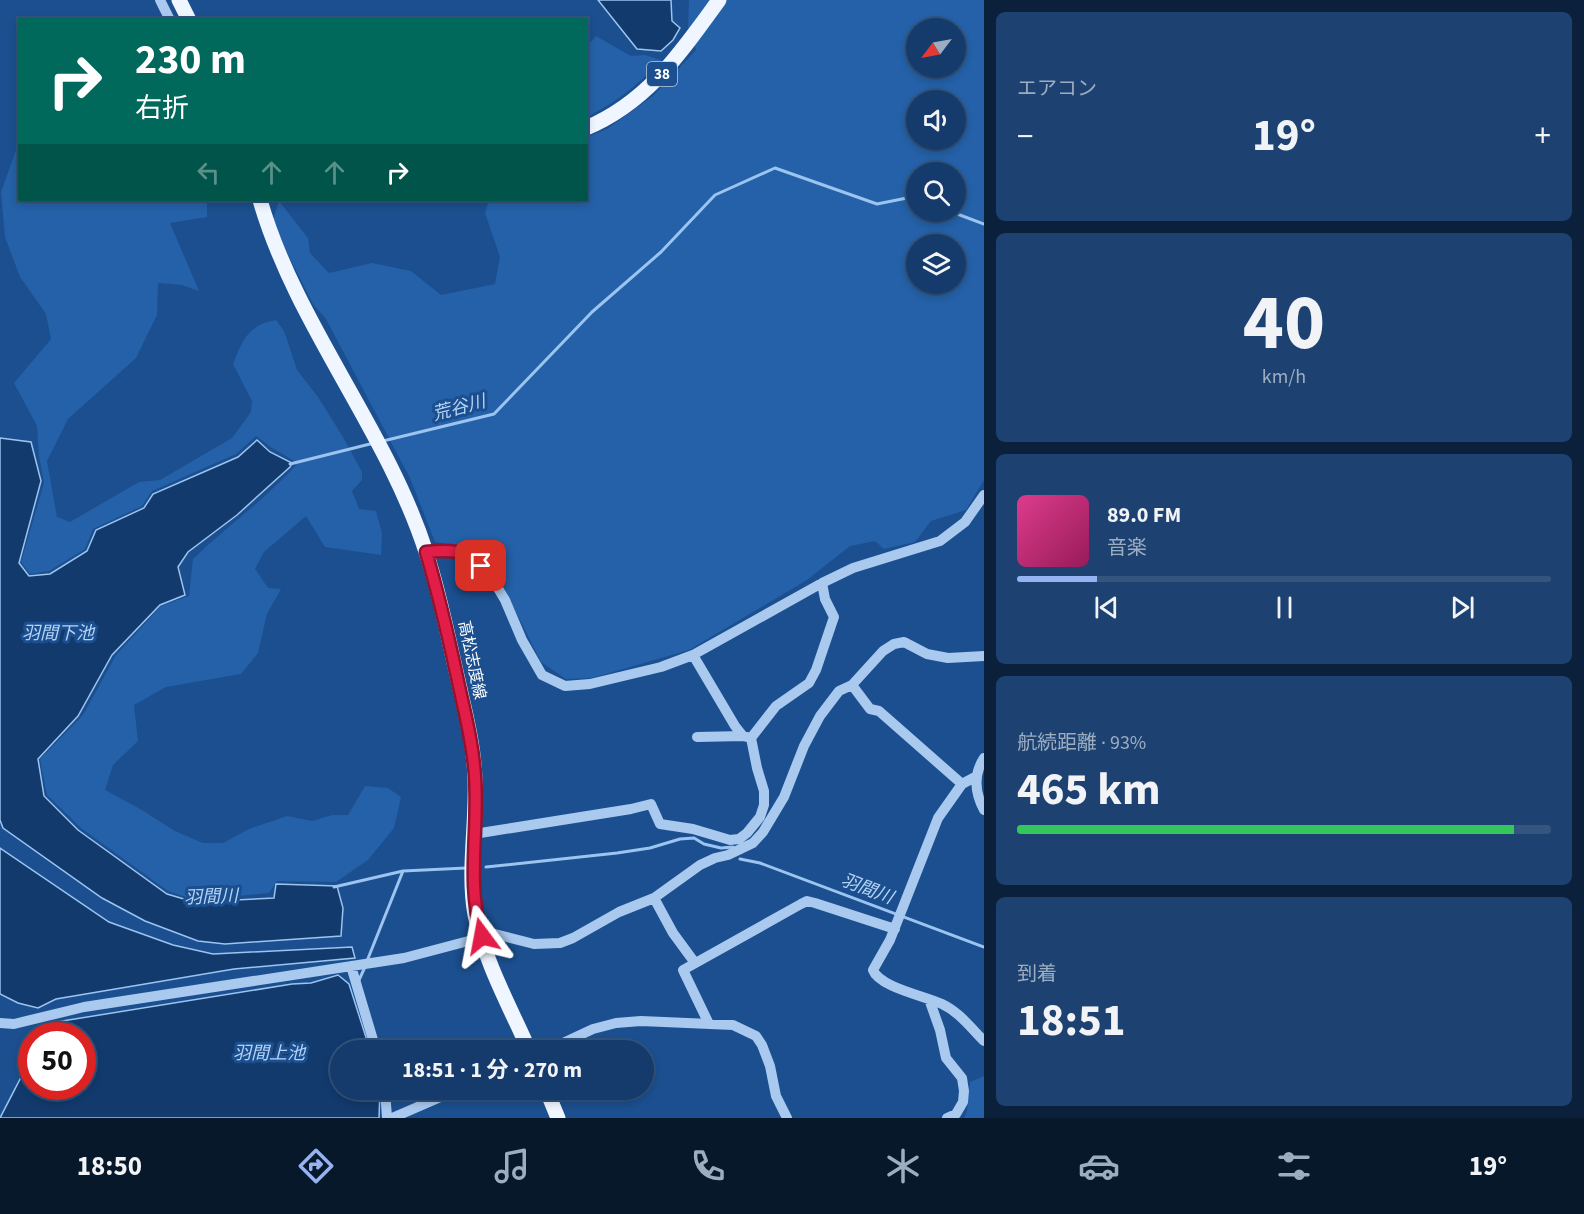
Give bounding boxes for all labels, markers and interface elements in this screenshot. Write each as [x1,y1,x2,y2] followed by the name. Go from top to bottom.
[906,18,966,78] north arrow
[906,18,966,294] map controls
[135,30,246,90] text: 230 m
[36,42,114,120] icon: right
[647,62,677,86] road number: 38
[1017,75,1097,103] text: エアコン
[135,89,189,128] text: 右折
[906,90,966,150] button: sound
[1252,104,1316,168] text: 19°
[1017,113,1033,160] text: −
[1535,113,1551,160] text: +
[192,156,225,189] icon: left
[255,156,288,189] icon: ahead
[318,156,351,189] icon: ahead
[381,156,414,189] icon: right
[906,162,966,222] button: search
[906,234,966,294] button: layers
[1243,268,1325,379] text: 40
[1262,363,1306,391] text: km/h
[430,388,490,427] water label: 荒谷川
[1107,499,1181,531] text: 89.0 FM
[1107,534,1147,562] text: 音楽
[455,540,506,591] pin
[464,549,497,582] icon: arrive
[1090,591,1123,624] icon: previous
[1268,591,1301,624] icon: pause
[1446,591,1479,624] icon: next
[453,619,491,701] street label: 高松志度線
[22,621,96,646] water label: 羽間下池
[1017,729,1146,757] text: 航続距離 · 93%
[1017,758,1161,822] text: 465 km
[837,868,899,911] water label: 羽間川
[184,883,240,910] water label: 羽間川
[450,904,514,968] position arrow
[1017,960,1057,988] text: 到着
[1017,989,1126,1053] text: 18:51
[18,1022,96,1100] speed limit sign: 50
[233,1041,307,1066] water label: 羽間上池
[402,1054,582,1086] text: 18:51 · 1 分 · 270 m
[295,1145,337,1187] icon: directions
[491,1145,533,1187] icon: music
[687,1145,729,1187] icon: phone
[882,1145,924,1187] icon: climate
[1078,1145,1120,1187] icon: car
[1273,1145,1315,1187] icon: filters
[77,1147,142,1186] text: 18:50
[1469,1147,1507,1186] text: 19°

